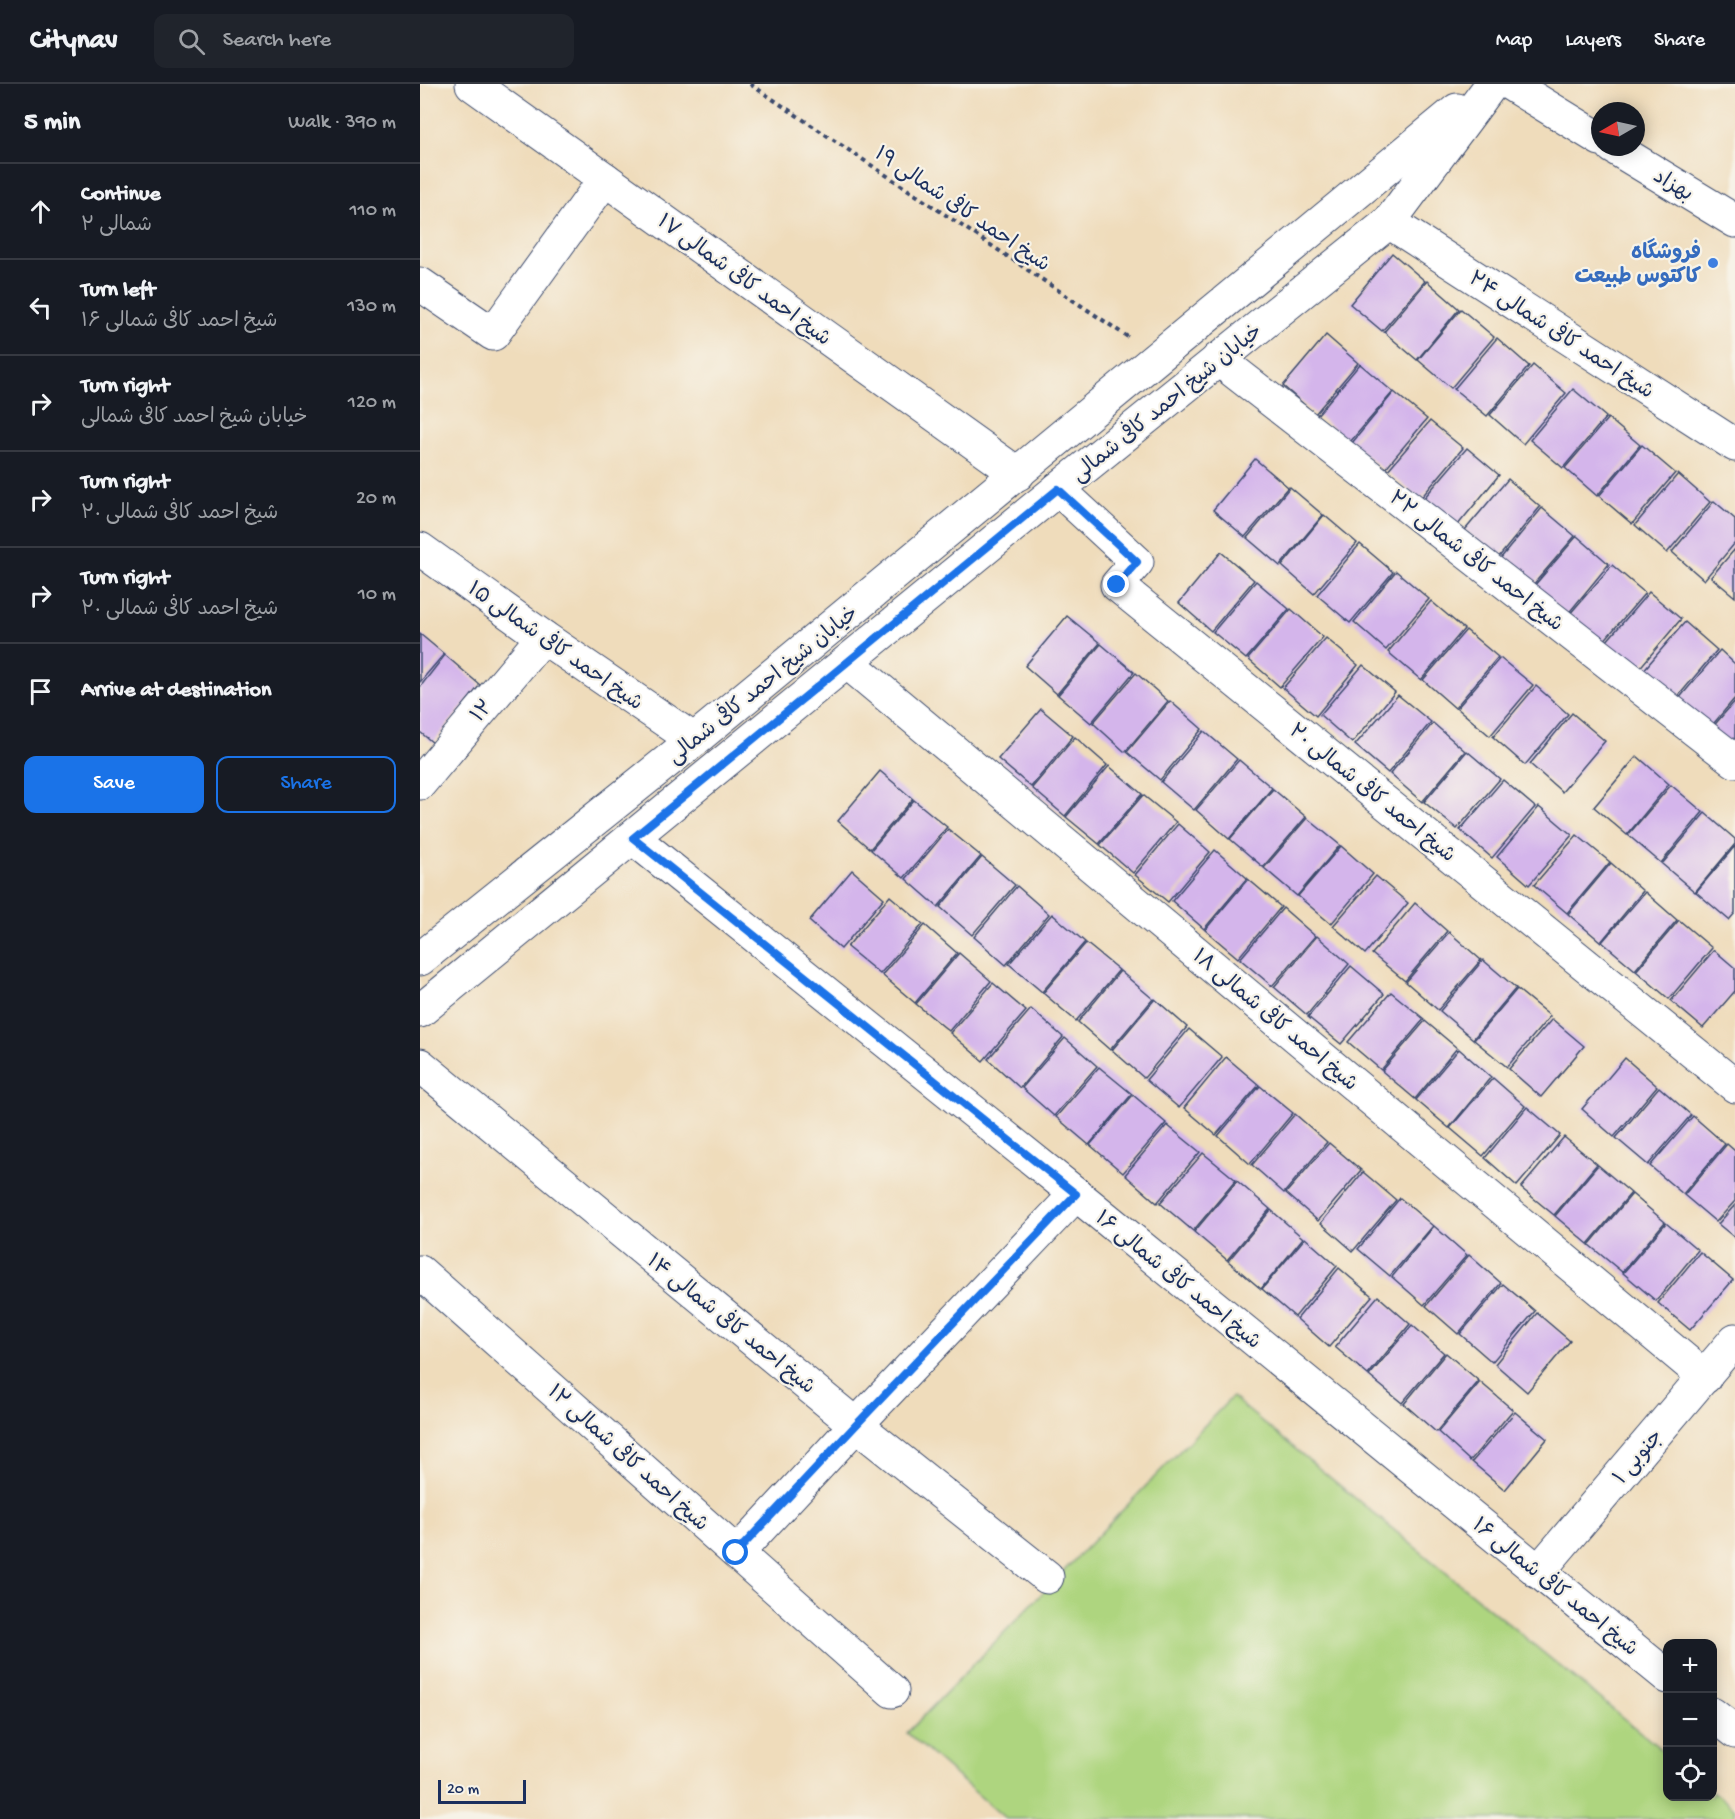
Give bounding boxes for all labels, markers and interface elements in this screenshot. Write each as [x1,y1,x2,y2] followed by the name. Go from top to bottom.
[154,14,574,68] search box
[30,25,118,58] text: Citynav
[175,25,208,58] icon: search
[223,28,331,54] text: Search here
[1496,29,1532,54] text: Map
[1565,29,1621,54] text: Layers
[1654,29,1705,54] text: Share
[1591,102,1645,156] north arrow
[24,108,80,139] text: 5 min
[288,112,396,135] text: Walk · 390 m
[868,139,1057,279] street label: شیخ احمد کافی شمالی ۱۹
[1648,165,1697,209] street label: بهزاد
[81,182,161,208] text: Continue
[24,195,57,228] icon: ahead
[350,200,396,223] text: 110 m
[651,206,838,353] street label: شیخ احمد کافی شمالی ۱۷
[81,215,152,238] text: ۲ شمالی
[1575,238,1702,291] place label: فروشگاه کاکتوس طبیعت
[1706,256,1720,270] marker: فروشگاه کاکتوس طبیعت
[1463,263,1660,406] street label: شیخ احمد کافی شمالی ۲۴
[81,278,155,304] text: Turn left
[24,291,57,324] icon: left
[347,296,396,319] text: 130 m
[81,311,277,334] text: شیخ احمد کافی شمالی ۱۶
[1065,316,1269,489] street label: خیابان شیخ احمد کافی شمالی
[81,374,169,400] text: Turn right
[24,387,57,420] icon: right
[348,392,396,415] text: 120 m
[81,407,308,430] text: خیابان شیخ احمد کافی شمالی
[81,470,169,496] text: Turn right
[24,483,57,516] icon: right
[1383,483,1570,639] street label: شیخ احمد کافی شمالی ۲۲
[356,488,396,511] text: 20 m
[81,503,278,526] text: شیخ احمد کافی شمالی ۲۰
[81,566,169,592] text: Turn right
[1103,571,1129,597] route end
[462,574,649,718] street label: شیخ احمد کافی شمالی ۱۵
[24,579,57,612] icon: right
[358,584,396,607] text: 10 m
[661,598,865,771] street label: خیابان شیخ احمد کافی شمالی
[81,599,278,622] text: شیخ احمد کافی شمالی ۲۰
[24,675,57,708] icon: arrive
[81,678,271,704] text: Arrive at destination
[467,696,500,729] street label: ۱۲
[1283,716,1462,870] street label: شیخ احمد کافی شمالی ۲۰
[24,756,204,813] button: Save
[216,756,396,813] button: Share
[1186,941,1365,1098] street label: شیخ احمد کافی شمالی ۱۸
[1089,1203,1268,1356] street label: شیخ احمد کافی شمالی ۱۶
[641,1246,822,1401] street label: شیخ احمد کافی شمالی ۱۴
[541,1377,716,1538] street label: شیخ احمد کافی شمالی ۱۲
[1610,1426,1670,1491] street label: جنوبی ۱
[1466,1510,1645,1663] street label: شیخ احمد کافی شمالی ۱۶
[722,1539,748,1565] route start
[1663,1639,1717,1801] map controls
[1663,1639,1717,1693] button: +
[1663,1693,1717,1747] button: −
[1663,1747,1717,1801] button: locate
[438,1777,526,1804] scale bar
[447,1781,479,1800] text: 20 m

